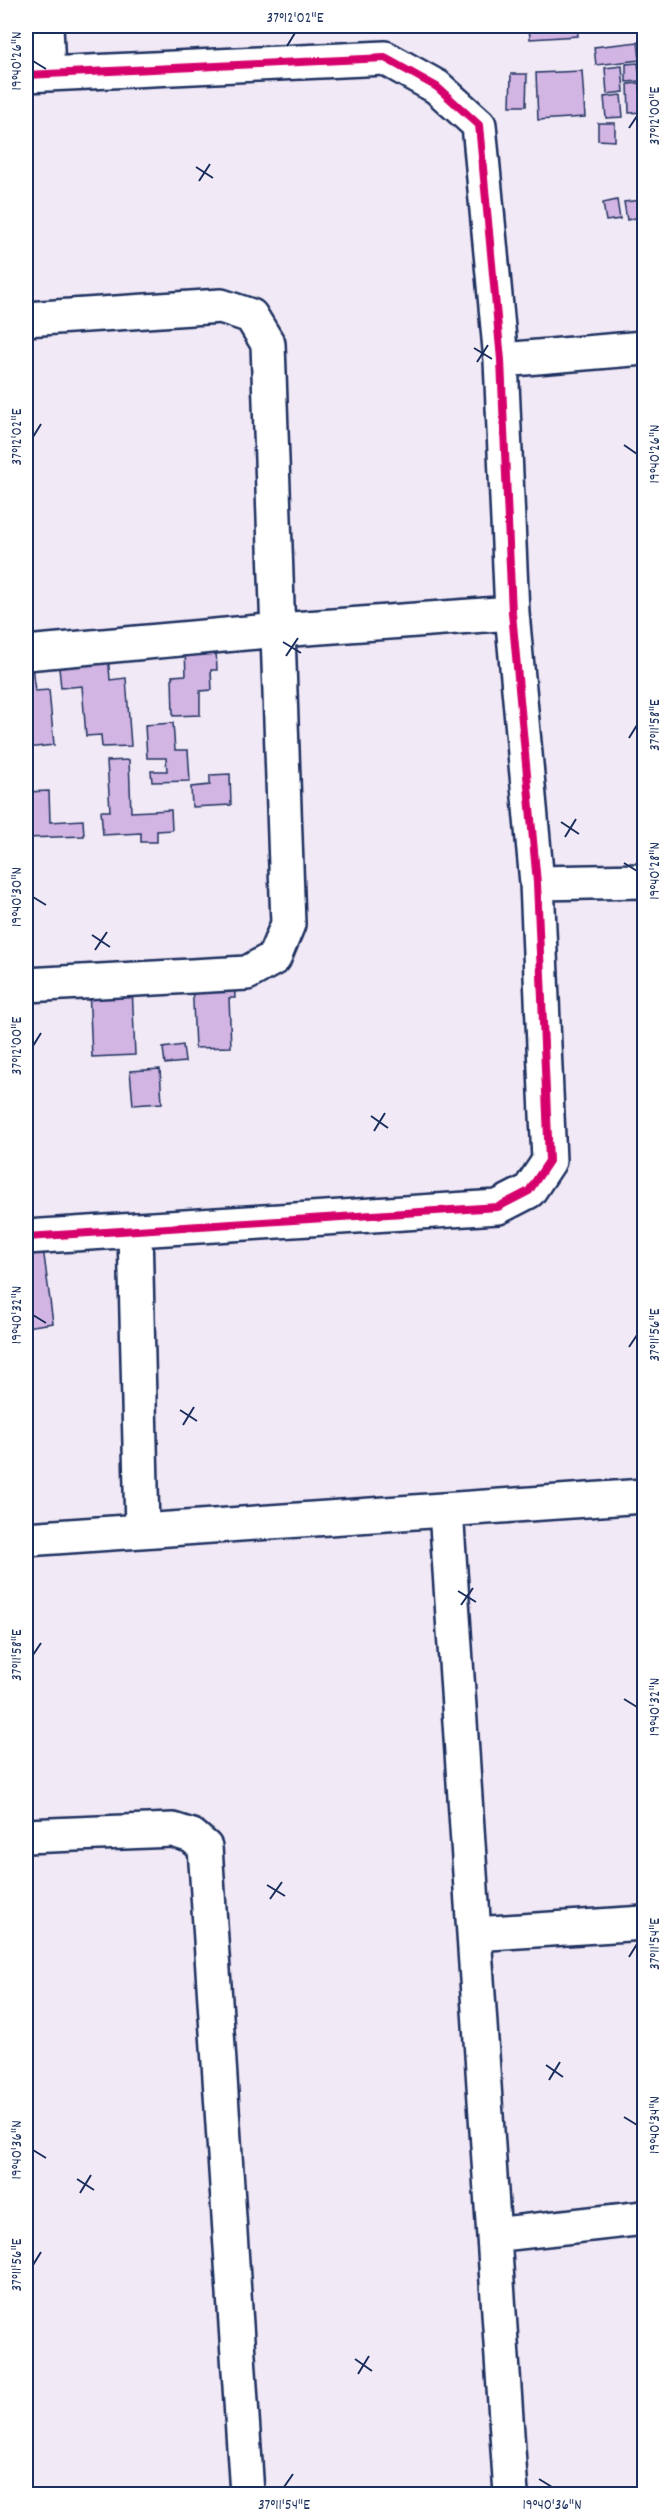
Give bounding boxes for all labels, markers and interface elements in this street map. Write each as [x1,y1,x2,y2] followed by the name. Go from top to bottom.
[267,8,324,30] text: 37°12'02"E
[7,32,29,90] text: 19°40'26"N
[645,87,667,145] text: 37°12'00"E
[7,408,29,465] text: 37°12'02"E
[645,425,667,483] text: 19°40'26"N
[645,699,667,751] text: 37°11'58"E
[645,842,667,900] text: 19°40'28"N
[7,867,29,927] text: 19°40'30"N
[7,1017,29,1075] text: 37°12'00"E
[7,1286,29,1344] text: 19°40'32"N
[645,1308,667,1362] text: 37°11'56"E
[7,1629,29,1681] text: 37°11'58"E
[645,1678,667,1736] text: 19°40'32"N
[645,1918,667,1970] text: 37°11'54"E
[645,2096,667,2154] text: 19°40'34"N
[7,2120,29,2180] text: 19°40'36"N
[7,2238,29,2292] text: 37°11'56"E
[258,2495,310,2517] text: 37°11'54"E
[522,2495,582,2517] text: 19°40'36"N

